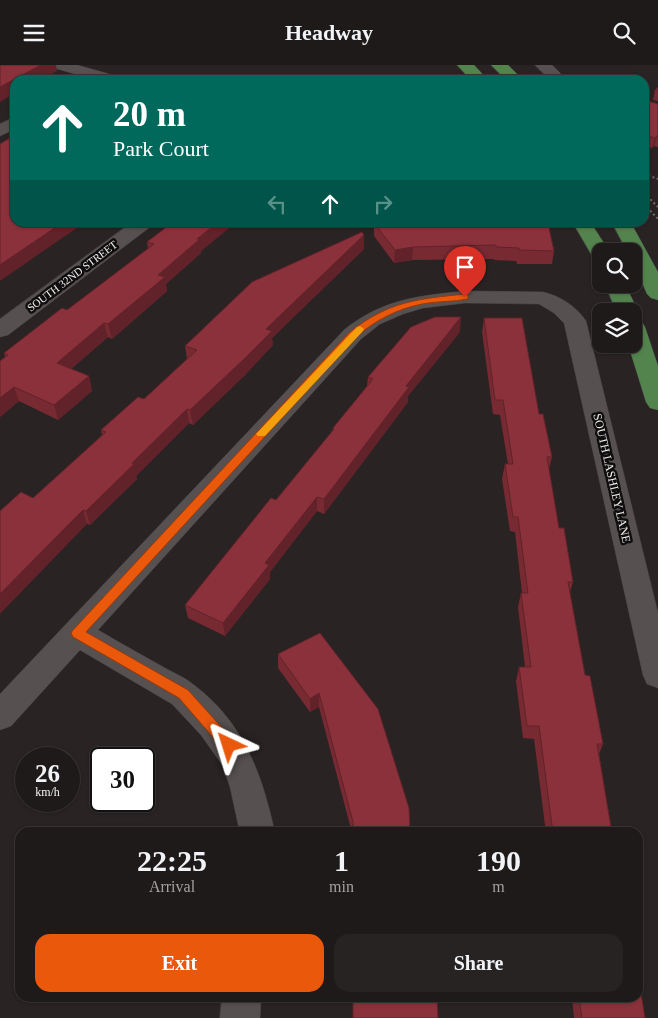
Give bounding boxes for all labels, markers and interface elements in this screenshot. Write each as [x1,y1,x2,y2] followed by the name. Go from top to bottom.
[20,19,48,47] icon: menu
[610,19,638,47] icon: search
[285,20,373,45] text: Headway
[30,95,95,160] icon: ahead
[113,95,186,134] text: 20 m
[113,136,209,161] text: Park Court
[263,190,291,218] icon: left
[316,190,344,218] icon: ahead
[369,190,397,218] icon: right
[25,238,120,314] street label: SOUTH 32ND STREET
[592,243,642,353] map controls
[592,243,642,293] button: search
[444,246,486,297] pin
[451,253,479,281] icon: arrive
[592,303,642,353] button: layers
[590,412,634,544] street label: SOUTH LASHLEY LANE
[202,718,254,770] position arrow
[90,747,155,812] speed limit sign: 30
[35,760,60,787] text: 26
[35,785,60,799] text: km/h
[137,844,207,877] text: 22:25
[334,844,349,877] text: 1
[476,844,521,877] text: 190
[149,878,195,895] text: Arrival
[329,878,354,895] text: min
[492,878,505,895] text: m
[35,934,324,992] button: Exit
[334,934,623,992] button: Share

